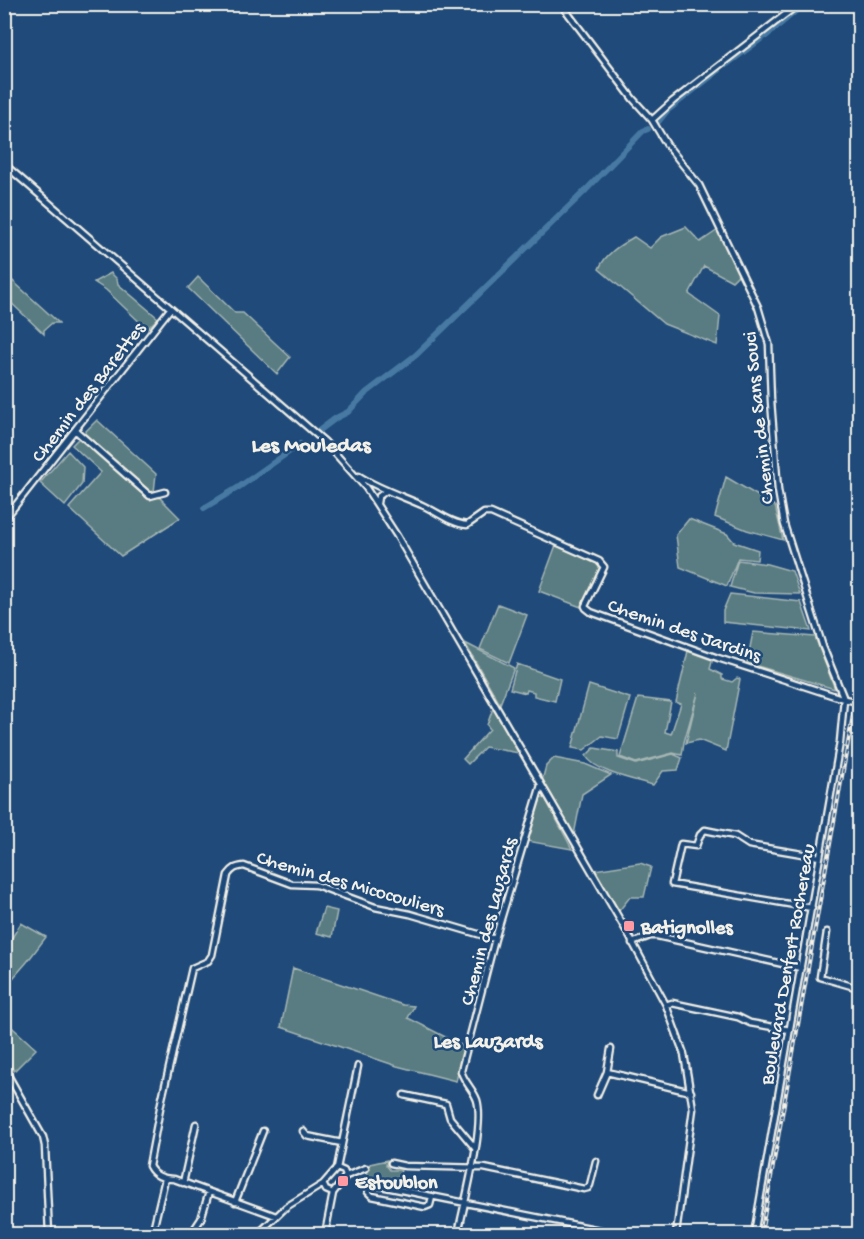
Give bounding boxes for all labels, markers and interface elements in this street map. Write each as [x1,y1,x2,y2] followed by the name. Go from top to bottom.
[28,318,152,468] street label: Chemin des Barettes
[740,330,781,505] street label: Chemin de Sans Souci
[251,434,372,460] district label: Les Mouledas
[604,595,764,670] street label: Chemin des Jardins
[457,835,524,1008] street label: Chemin des Lauzards
[757,842,822,1088] street label: Boulevard Denfert Rochereau
[253,848,447,923] street label: Chemin des Micocouliers
[640,918,734,941] place label: Batignolles
[622,919,636,933] marker: Batignolles
[434,1031,544,1056] district label: Les Lauzards
[355,1173,438,1196] place label: Estoublon
[336,1174,350,1188] marker: Estoublon

